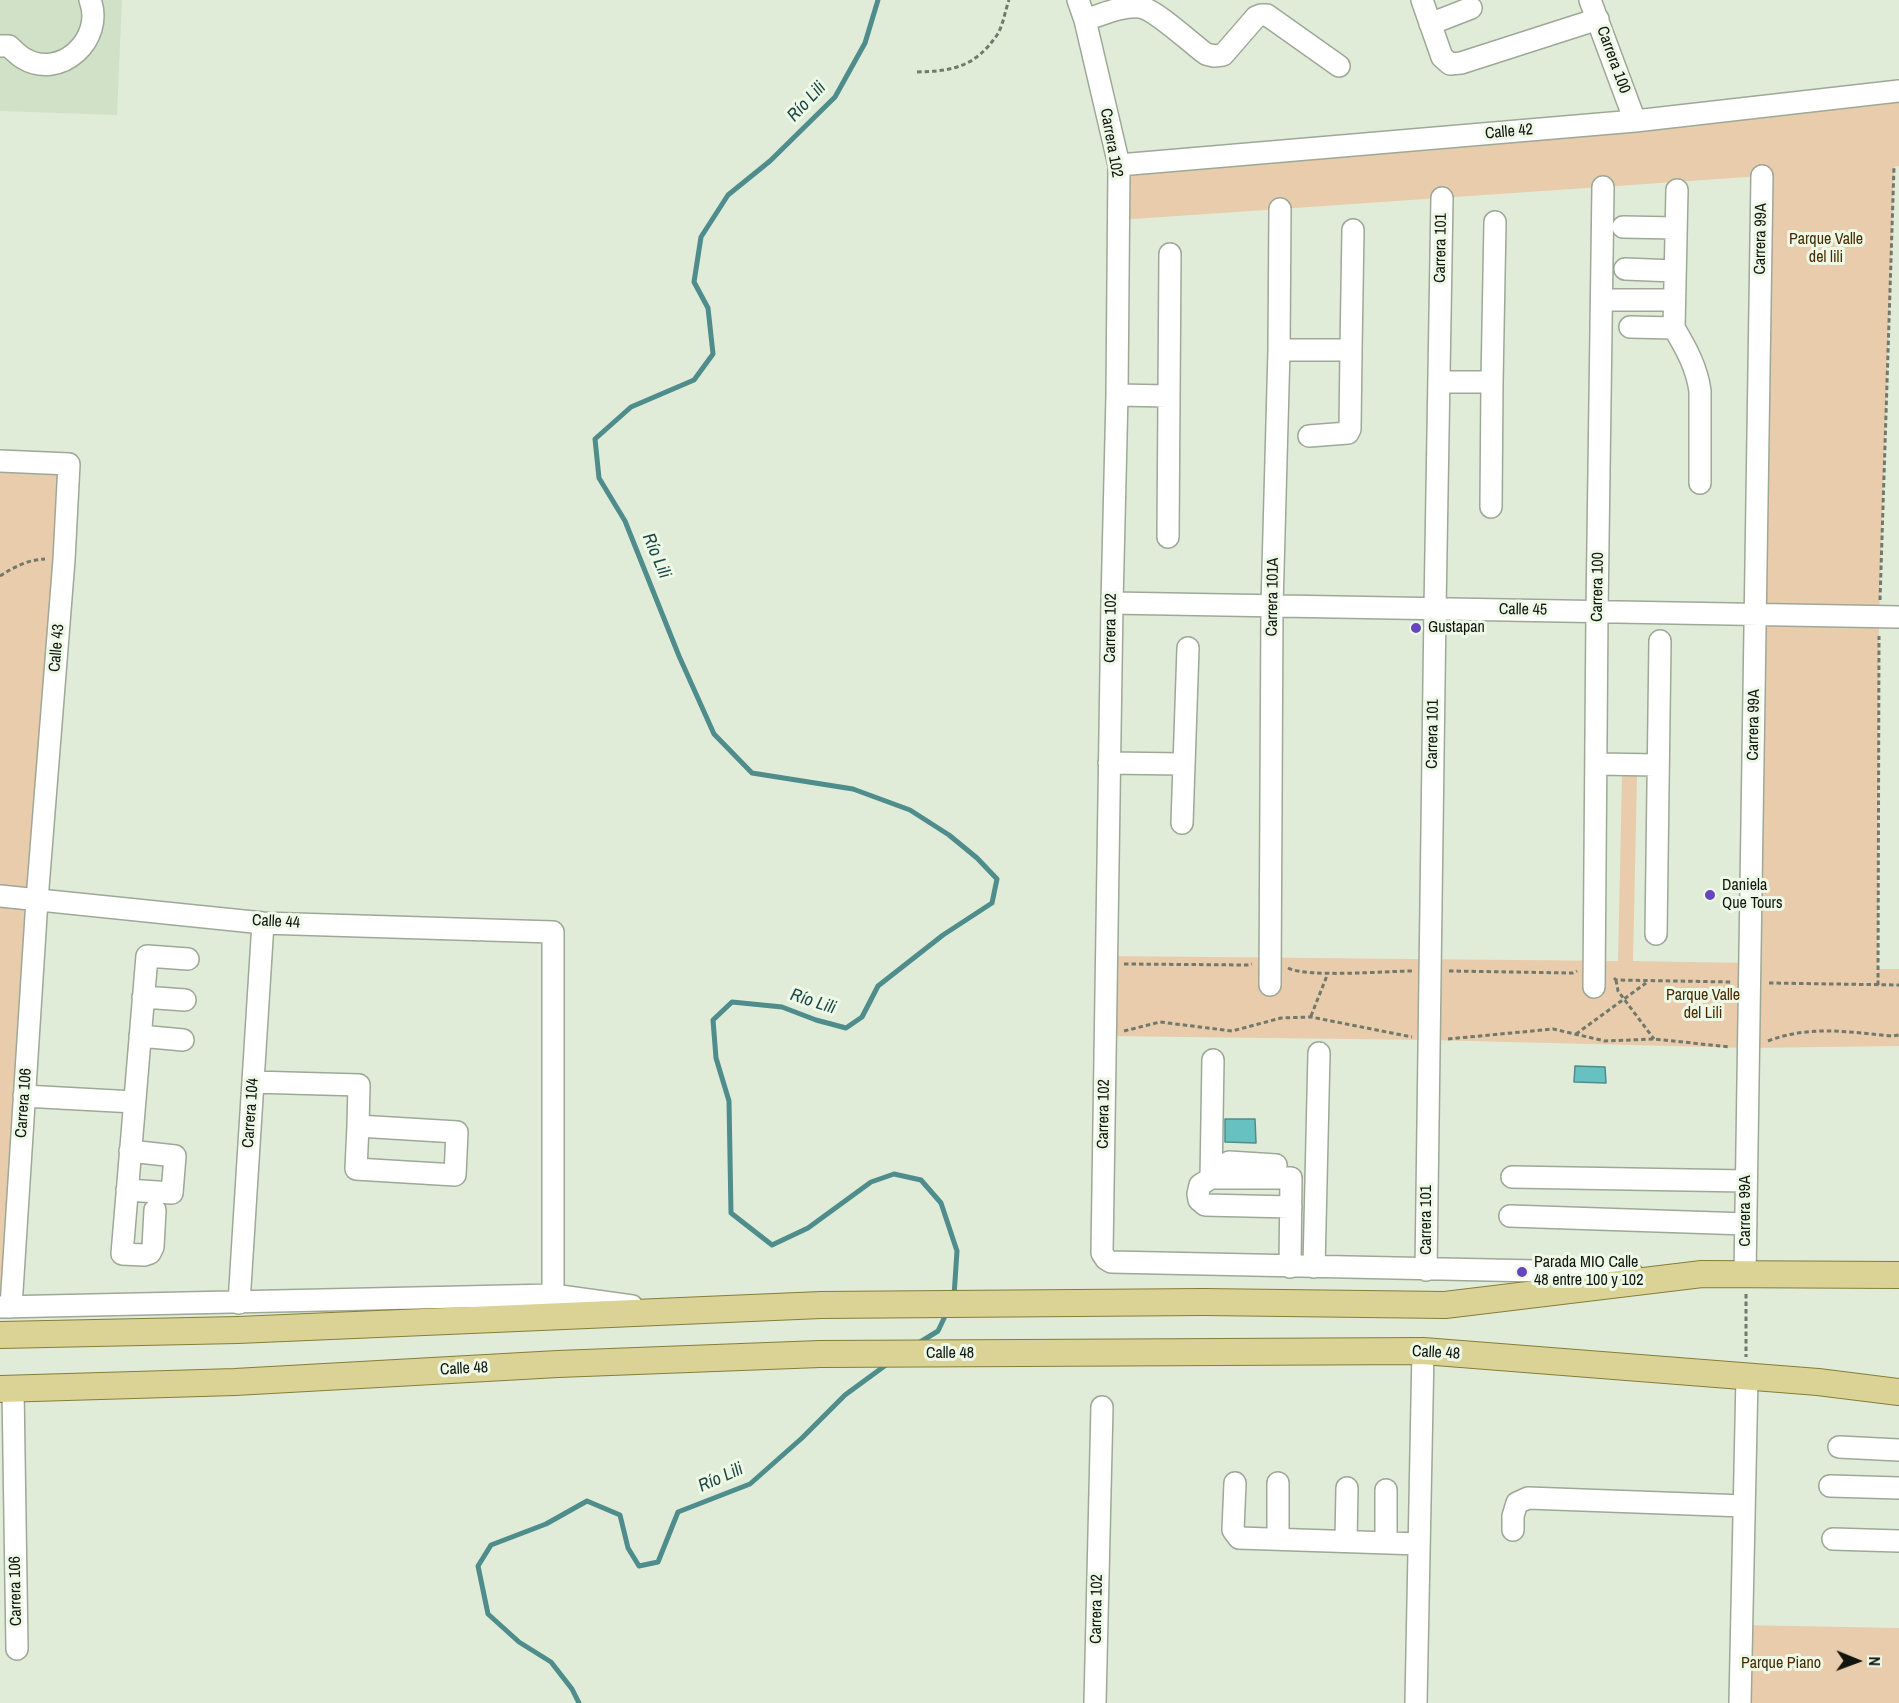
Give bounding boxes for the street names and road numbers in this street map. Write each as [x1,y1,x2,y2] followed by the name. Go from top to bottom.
[1592,24,1634,96] street label: Carrera 100
[1095,107,1127,179] street label: Carrera 102
[1484,120,1534,144] street label: Calle 42
[1751,203,1771,275] street label: Carrera 99A
[1431,213,1451,283] street label: Carrera 101
[1588,552,1608,622] street label: Carrera 100
[1263,557,1283,637] street label: Carrera 101A
[1101,593,1121,663] street label: Carrera 102
[1499,600,1547,620] street label: Calle 45
[45,623,69,673] street label: Calle 43
[1744,689,1764,761] street label: Carrera 99A
[1423,699,1443,769] street label: Carrera 101
[251,911,301,933] street label: Calle 44
[12,1067,36,1139] street label: Carrera 106
[239,1077,263,1149] street label: Carrera 104
[1094,1079,1114,1149] street label: Carrera 102
[1736,1175,1756,1247] street label: Carrera 99A
[1417,1185,1437,1255] street label: Carrera 101
[1411,1342,1461,1364] street label: Calle 48
[926,1344,974,1364] street label: Calle 48
[439,1358,489,1380] street label: Calle 48
[6,1556,26,1626] street label: Carrera 106
[1087,1574,1107,1644] street label: Carrera 102

